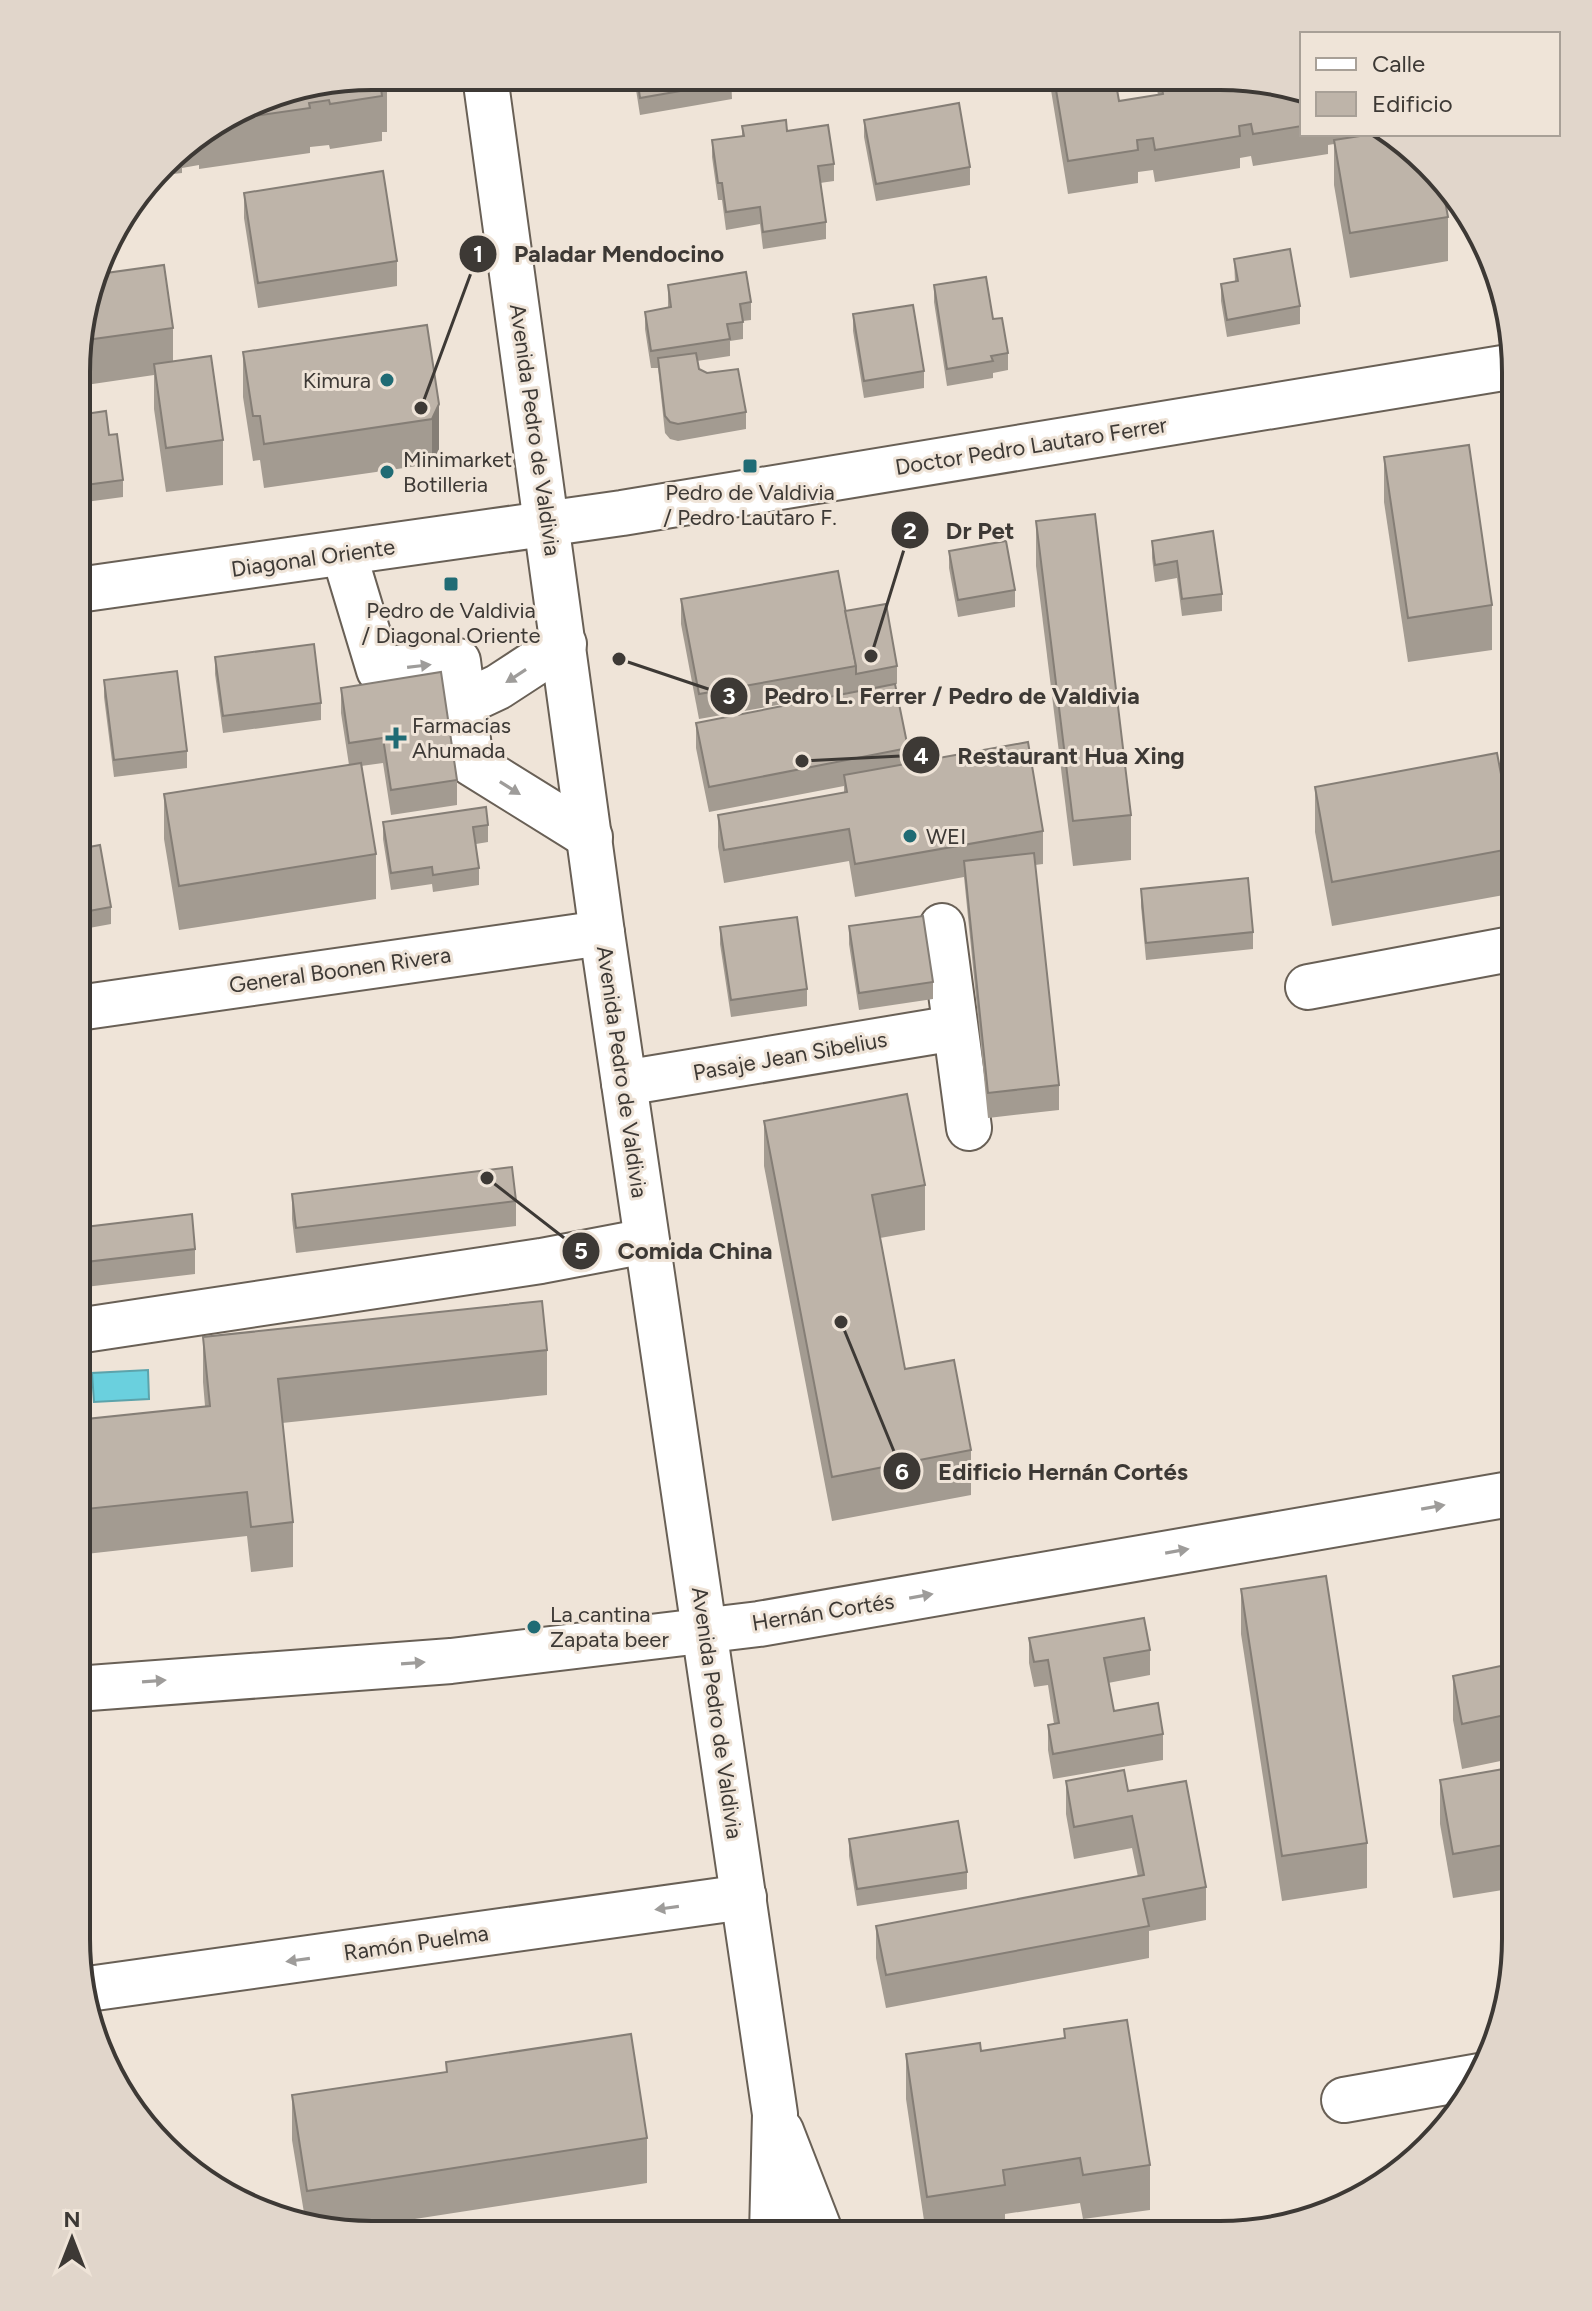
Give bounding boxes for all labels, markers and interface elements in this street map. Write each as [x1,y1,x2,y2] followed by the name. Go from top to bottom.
[1300,32,1560,136] legend
[1372,49,1425,78] text: Calle
[1372,89,1453,118] text: Edificio
[458,230,740,278] callout: Paladar Mendocino
[473,239,483,268] text: 1
[514,239,724,268] text: Paladar Mendocino
[504,302,566,558] street label: Avenida Pedro de Valdivia
[303,367,371,394] place label: Kimura
[378,371,396,389] marker: Kimura
[893,411,1169,481] street label: Doctor Pedro Lautaro Ferrer
[403,446,512,498] place label: Minimarket Botilleria
[741,457,759,475] marker: Pedro de Valdivia / Pedro Lautaro F.
[378,463,396,481] marker: Minimarket Botilleria
[663,479,837,531] place label: Pedro de Valdivia / Pedro Lautaro F.
[890,506,1031,554] callout: Dr Pet
[903,516,917,545] text: 2
[946,516,1014,545] text: Dr Pet
[229,533,397,583] street label: Diagonal Oriente
[442,575,460,593] marker: Pedro de Valdivia / Diagonal Oriente
[361,597,541,649] place label: Pedro de Valdivia / Diagonal Oriente
[407,659,432,672] one-way arrow
[505,668,526,683] one-way arrow
[709,672,1156,720] callout: Pedro L. Ferrer / Pedro de Valdivia
[722,681,736,710] text: 3
[764,681,1140,710] text: Pedro L. Ferrer / Pedro de Valdivia
[412,712,511,764] place label: Farmacias Ahumada
[387,729,405,747] marker: Farmacias Ahumada
[901,731,1200,779] callout: Restaurant Hua Xing
[913,741,929,770] text: 4
[957,741,1185,770] text: Restaurant Hua Xing
[499,780,521,794] one-way arrow
[926,823,966,850] place label: WEI
[901,827,919,845] marker: WEI
[227,941,453,999] street label: General Boonen Rivera
[591,944,653,1200] street label: Avenida Pedro de Valdivia
[691,1026,889,1086] street label: Pasaje Jean Sibelius
[561,1227,789,1275] callout: Comida China
[574,1236,588,1265] text: 5
[617,1236,773,1265] text: Comida China
[882,1447,1204,1495] callout: Edificio Hernán Cortés
[895,1457,909,1486] text: 6
[938,1457,1188,1486] text: Edificio Hernán Cortés
[1421,1500,1446,1513] one-way arrow
[1165,1545,1190,1557] one-way arrow
[686,1585,748,1841] street label: Avenida Pedro de Valdivia
[750,1587,896,1637] street label: Hernán Cortés
[909,1589,934,1601] one-way arrow
[550,1601,669,1653] place label: La cantina Zapata beer
[525,1618,543,1636] marker: La cantina Zapata beer
[401,1657,426,1670] one-way arrow
[142,1674,167,1687] one-way arrow
[654,1902,679,1915] one-way arrow
[342,1919,490,1967] street label: Ramón Puelma
[286,1954,311,1967] one-way arrow
[32,2199,112,2279] north arrow
[63,2206,81,2233] text: N

